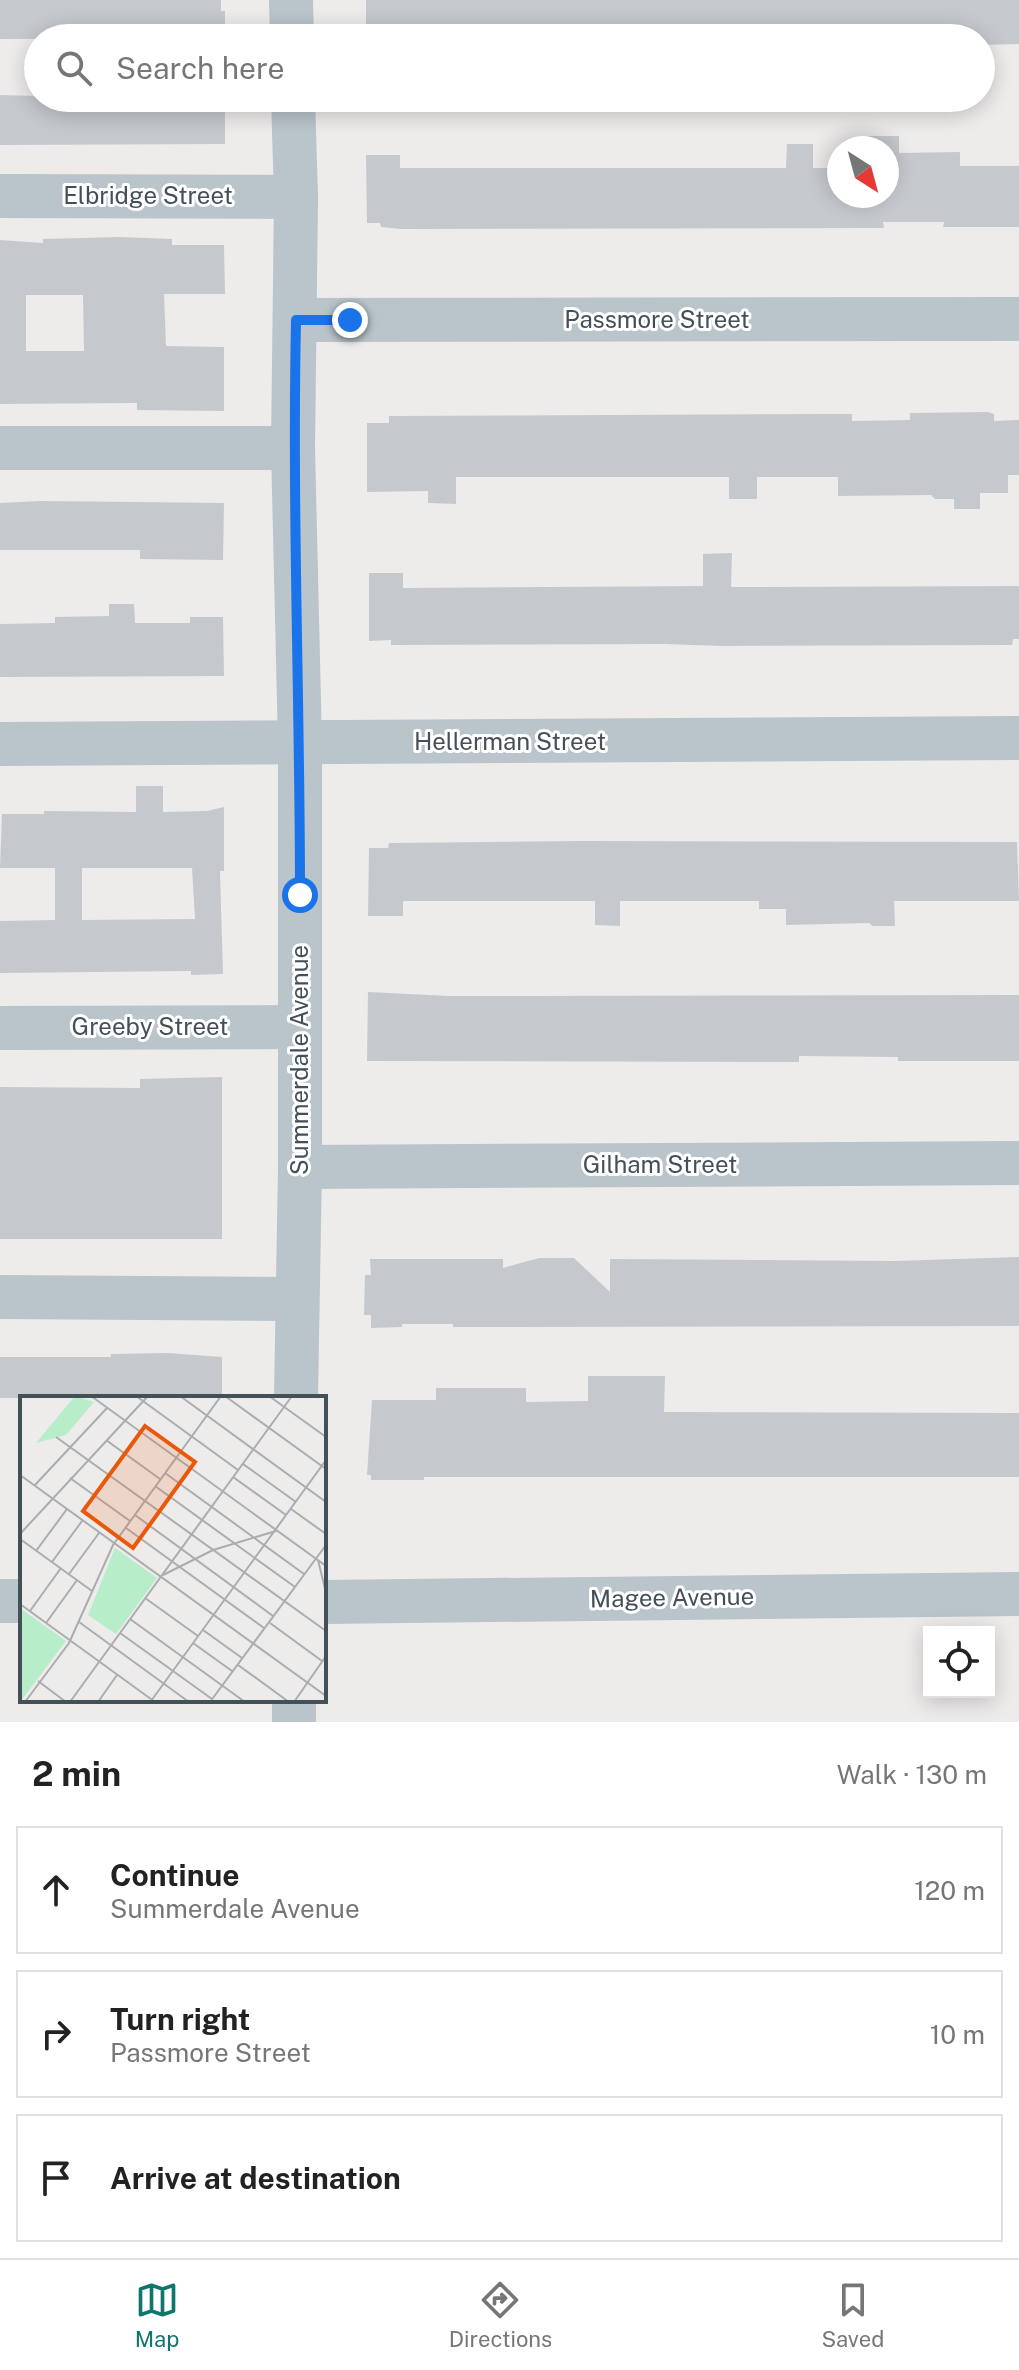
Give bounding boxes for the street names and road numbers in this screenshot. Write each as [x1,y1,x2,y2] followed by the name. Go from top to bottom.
[63,181,233,209] street label: Elbridge Street
[564,305,750,333] street label: Passmore Street
[414,727,606,755] street label: Hellerman Street
[285,945,313,1175] street label: Summerdale Avenue
[72,1012,228,1040] street label: Greeby Street
[583,1150,737,1178] street label: Gilham Street
[590,1582,754,1612] street label: Magee Avenue

